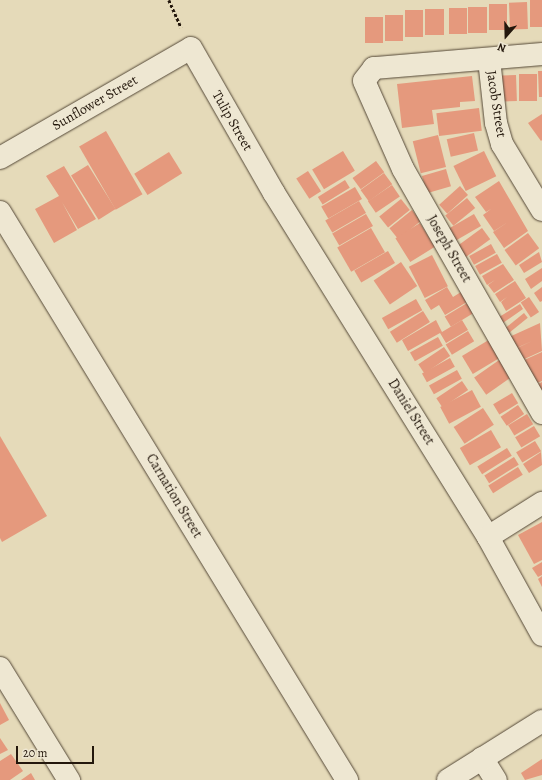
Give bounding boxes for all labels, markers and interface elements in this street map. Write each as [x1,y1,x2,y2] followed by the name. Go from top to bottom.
[486,16,526,56] north arrow
[495,39,508,56] text: N
[482,69,510,139] street label: Jacob Street
[49,72,141,134] street label: Sunflower Street
[208,88,256,154] street label: Tulip Street
[423,212,475,286] street label: Joseph Street
[384,376,438,448] street label: Daniel Street
[142,451,206,541] street label: Carnation Street
[18,738,96,764] scale bar
[23,745,47,761] text: 20 m

